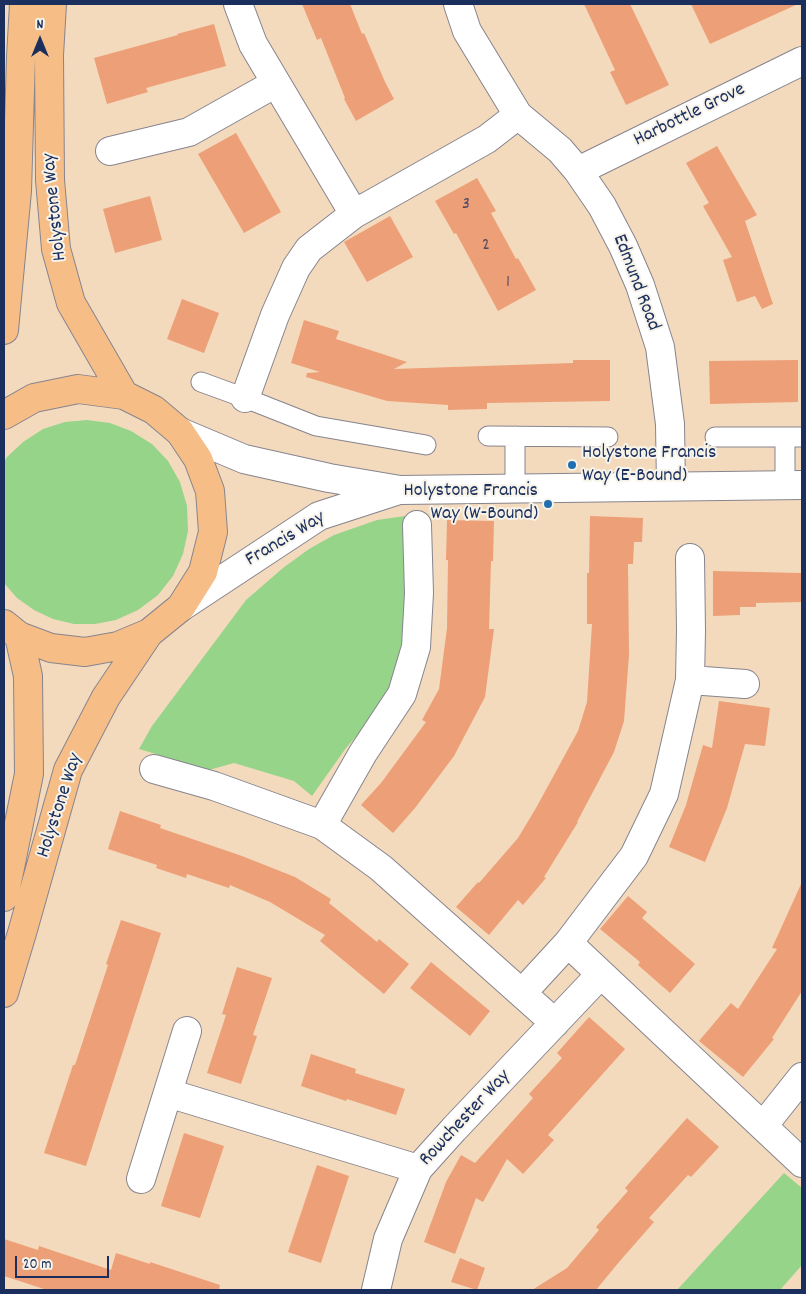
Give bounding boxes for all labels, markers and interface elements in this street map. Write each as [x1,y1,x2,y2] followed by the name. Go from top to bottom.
[15,15,65,65] north arrow
[37,15,43,35] text: N
[630,79,750,153] street label: Harbottle Grove
[38,152,74,262] street label: Holystone Way
[462,195,470,217] house number: 3
[606,231,664,335] street label: Edmund Road
[482,236,490,258] house number: 2
[506,273,510,295] house number: 1
[582,442,716,489] place label: Holystone Francis Way (E-Bound)
[566,459,578,471] marker: Holystone Francis Way (E-Bound)
[404,480,538,527] place label: Holystone Francis Way (W-Bound)
[542,498,554,510] marker: Holystone Francis Way (W-Bound)
[242,507,330,573] street label: Francis Way
[33,751,89,861] street label: Holystone Way
[415,1066,517,1172] street label: Rowchester Way
[18,1246,111,1278] scale bar
[23,1254,51,1276] text: 20 m

